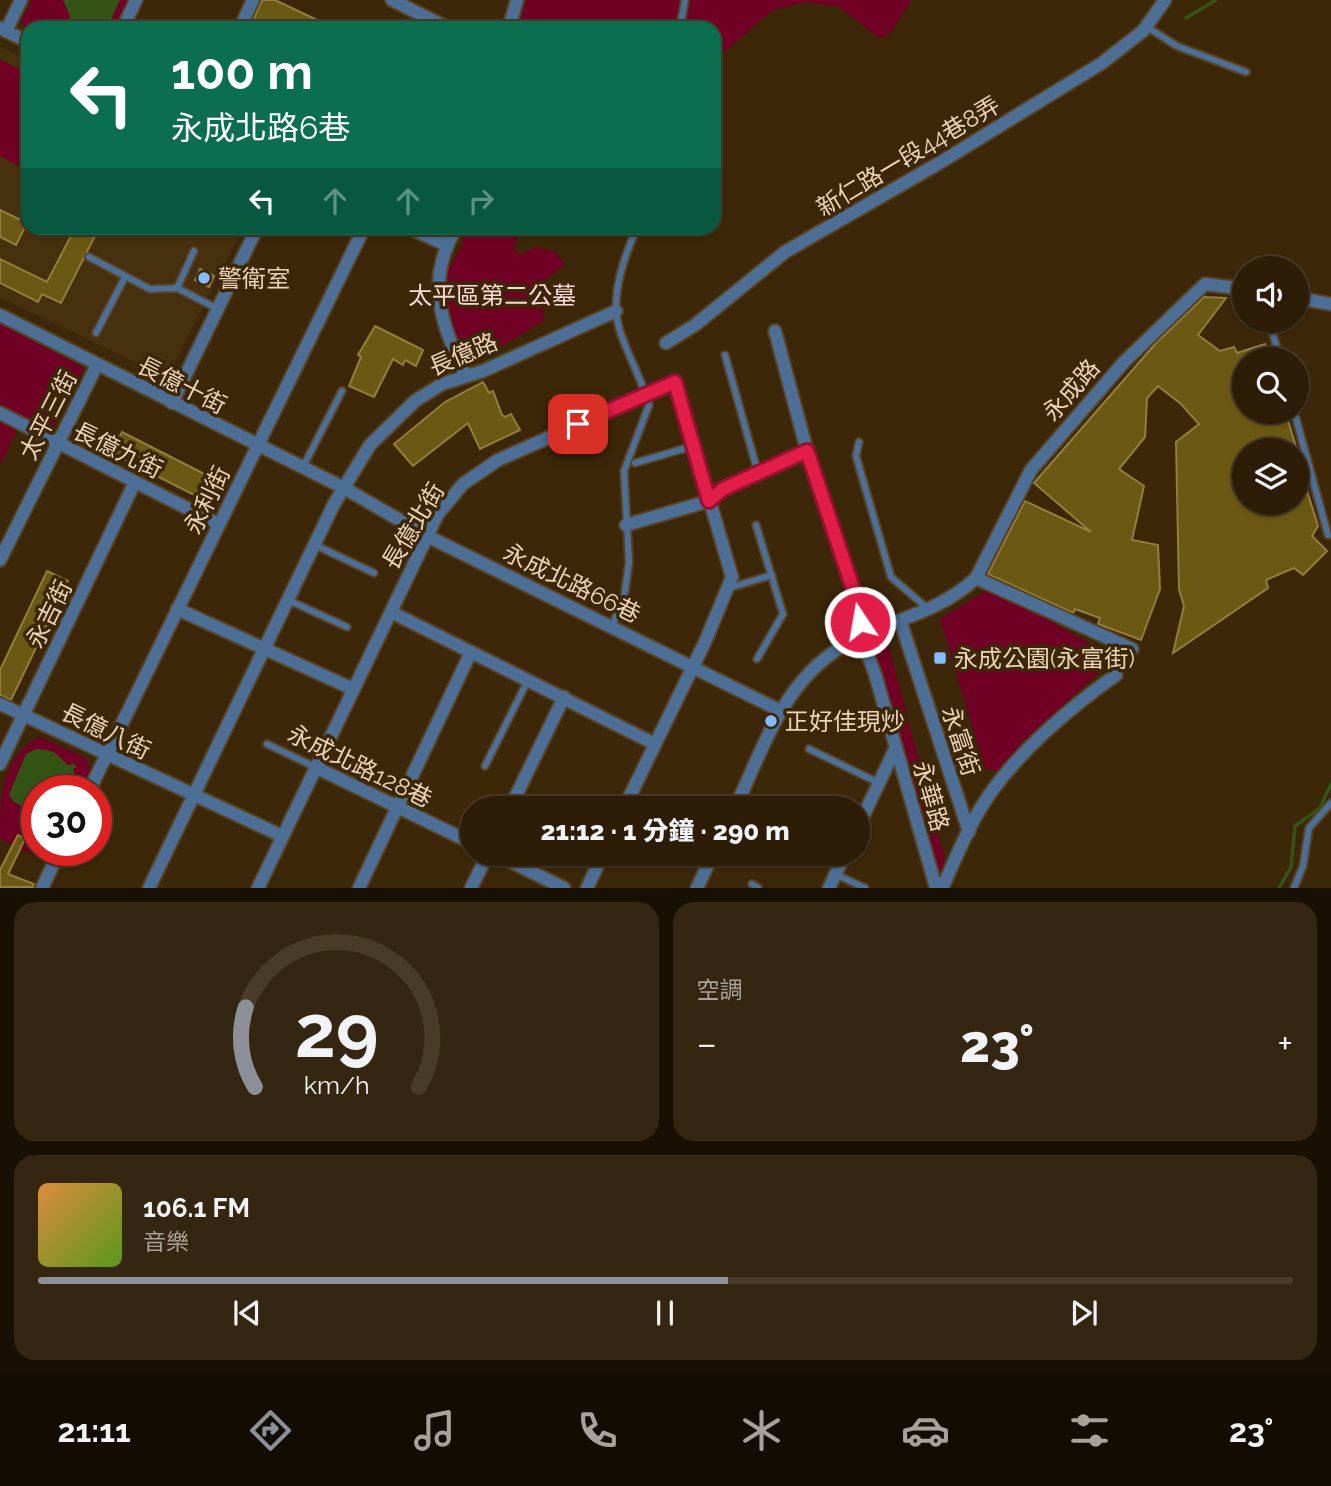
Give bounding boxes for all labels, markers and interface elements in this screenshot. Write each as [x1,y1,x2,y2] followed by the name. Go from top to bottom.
[171,43,313,100] text: 100 m
[56,49,147,140] icon: left
[811,90,1005,222] street label: 新仁路一段44巷8弄
[171,109,350,146] text: 永成北路6巷
[243,182,281,220] icon: left
[316,182,354,220] icon: ahead
[389,182,427,220] icon: ahead
[462,182,500,220] icon: right
[1232,256,1309,515] map controls
[1232,256,1309,333] button: sound
[218,264,290,293] place label: 警衛室
[196,270,212,286] marker: 警衛室
[408,281,576,310] park label: 太平區第二公墓
[424,327,502,381] street label: 長億路
[1232,347,1309,424] button: search
[133,350,231,420] street label: 長億十街
[1036,353,1106,427] street label: 永成路
[13,366,83,464] street label: 太平三街
[548,394,608,454] pin
[559,405,597,443] icon: arrive
[69,416,167,484] street label: 長億九街
[1232,438,1309,515] button: layers
[178,461,236,539] street label: 永利街
[376,477,450,575] street label: 長億北街
[499,537,645,629] street label: 永成北路66巷
[20,575,78,653] street label: 永吉街
[823,585,897,659] position arrow
[954,644,1135,673] place label: 永成公園(永富街)
[932,650,948,666] marker: 永成公園(永富街)
[57,697,155,765] street label: 長億八街
[936,702,986,780] street label: 永富街
[785,707,905,736] place label: 正好佳現炒
[763,713,779,729] marker: 正好佳現炒
[283,719,437,813] street label: 永成北路128巷
[907,757,955,835] street label: 永華路
[21,775,112,866] speed limit sign: 30
[540,816,790,846] text: 21:12 · 1 分鐘 · 290 m
[697,976,743,1003] text: 空調
[294,990,378,1075] text: 29
[960,1013,1034,1074] text: 23°
[697,1021,717,1066] text: −
[1277,1021,1293,1066] text: +
[303,1070,369,1100] text: km/h
[143,1193,250,1223] text: 106.1 FM
[143,1228,189,1255] text: 音樂
[228,1294,266,1332] icon: previous
[646,1294,684,1332] icon: pause
[1065,1294,1103,1332] icon: next
[246,1406,295,1455] icon: directions
[410,1406,459,1455] icon: music
[573,1406,622,1455] icon: phone
[737,1406,786,1455] icon: climate
[901,1406,950,1455] icon: car
[1065,1406,1114,1455] icon: filters
[57,1412,131,1449] text: 21:11
[1229,1412,1273,1449] text: 23°

